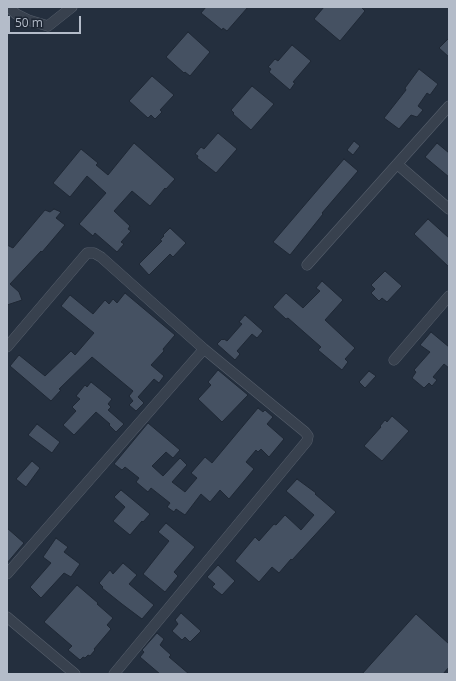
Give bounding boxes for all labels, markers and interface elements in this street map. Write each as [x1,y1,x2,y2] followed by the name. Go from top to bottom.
[10,8,83,34] scale bar
[15,14,43,31] text: 50 m

